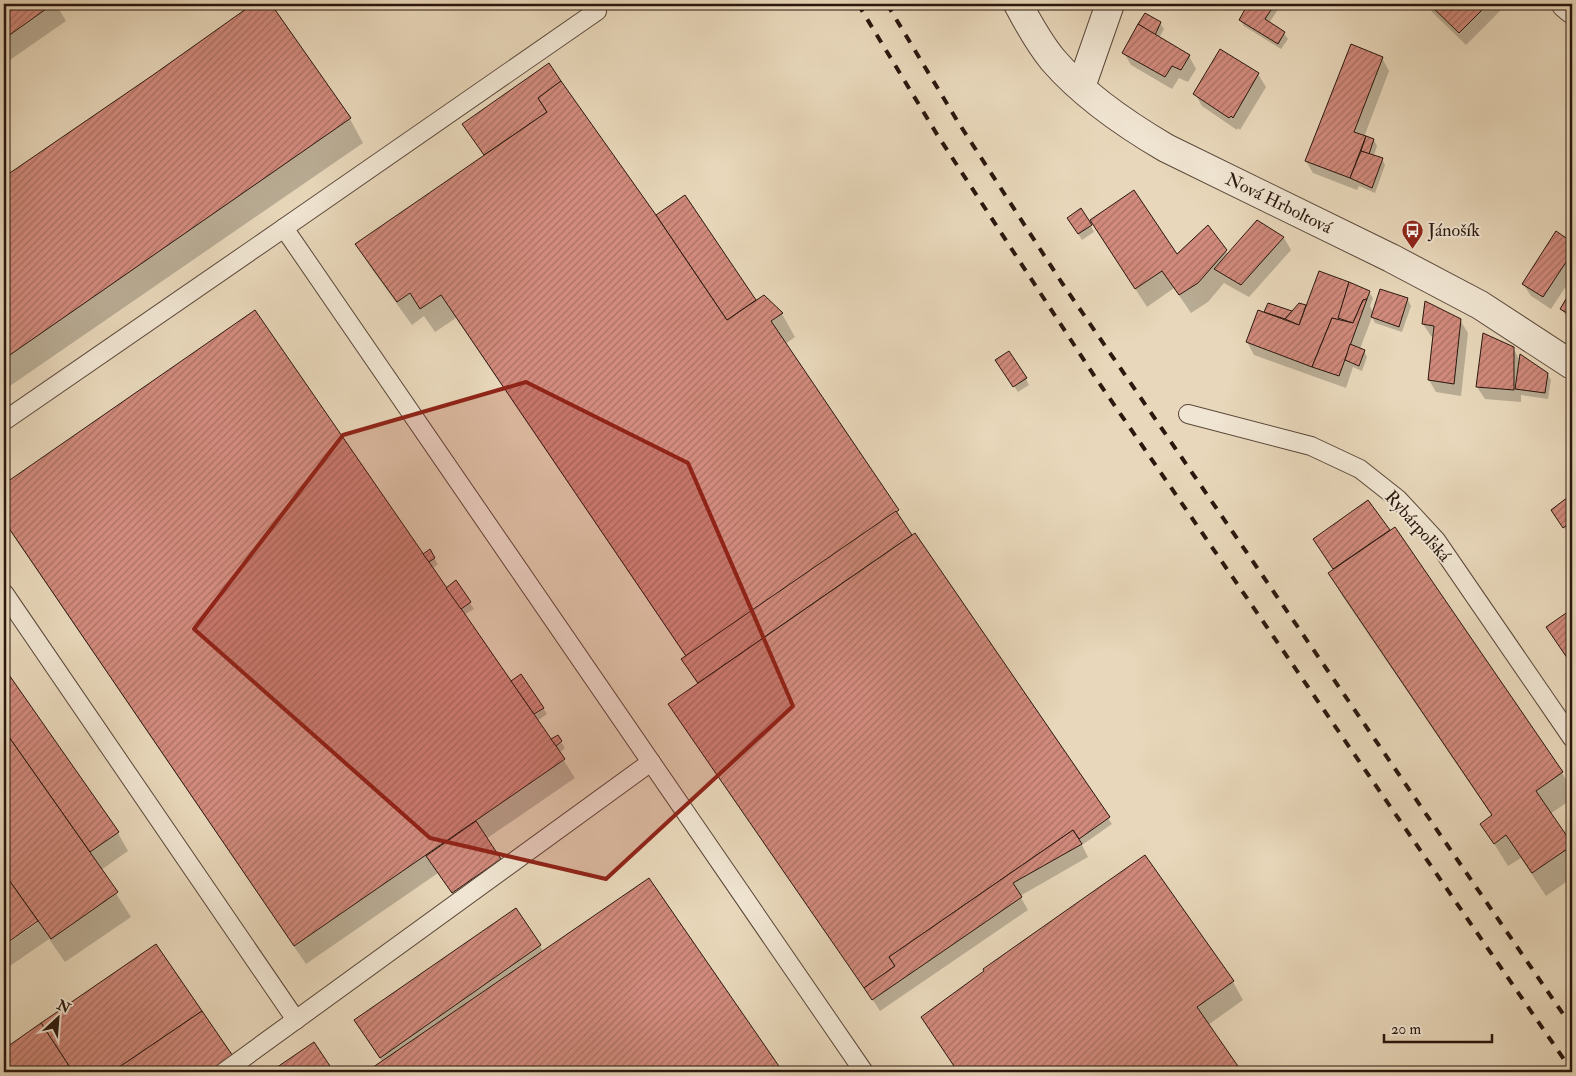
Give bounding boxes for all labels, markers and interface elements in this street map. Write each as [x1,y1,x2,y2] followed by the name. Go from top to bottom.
[1222,168,1336,239] street label: Nová Hrboltová
[1400,218,1424,249] bus stop icon: Jánošík
[1427,219,1480,242] place label: Jánošík
[1380,486,1456,567] street label: Rybárpoľská
[32,994,82,1044] north arrow
[53,996,73,1017] text: N
[1384,1011,1491,1043] scale bar
[1391,1020,1421,1039] text: 20 m

